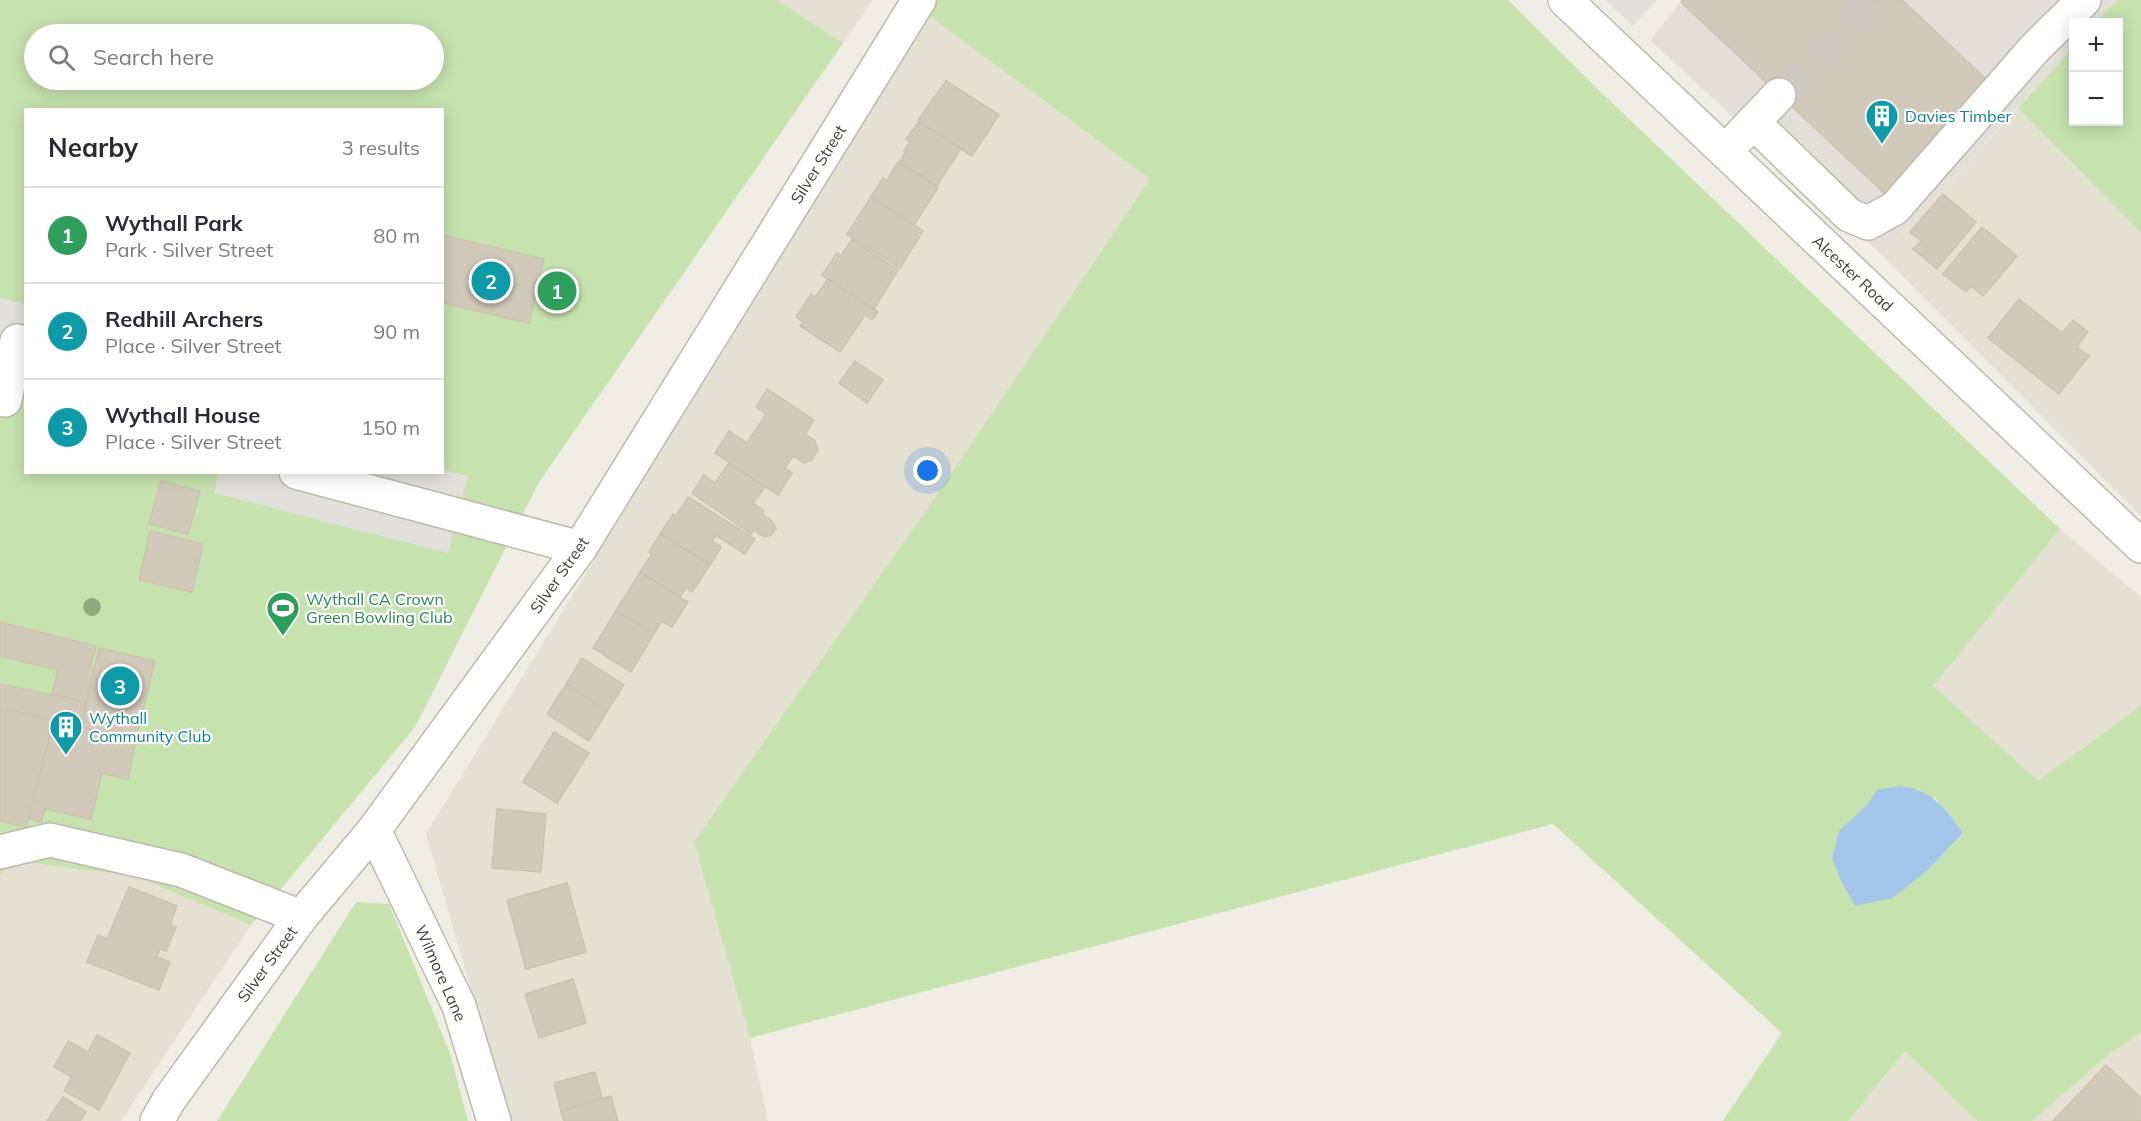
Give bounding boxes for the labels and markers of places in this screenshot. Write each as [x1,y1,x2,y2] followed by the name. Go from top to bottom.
[1864,98,1900,145] building icon: Davies Timber
[1905,106,2011,126] place label: Davies Timber
[472,258,510,304] pin: 2
[538,268,576,314] pin: 1
[306,589,453,627] place label: Wythall CA Crown Green Bowling Club
[265,590,301,637] sports icon: Wythall CA Crown Green Bowling Club
[100,664,140,708] pin: 3
[89,708,211,746] place label: Wythall Community Club
[48,709,84,756] building icon: Wythall Community Club

